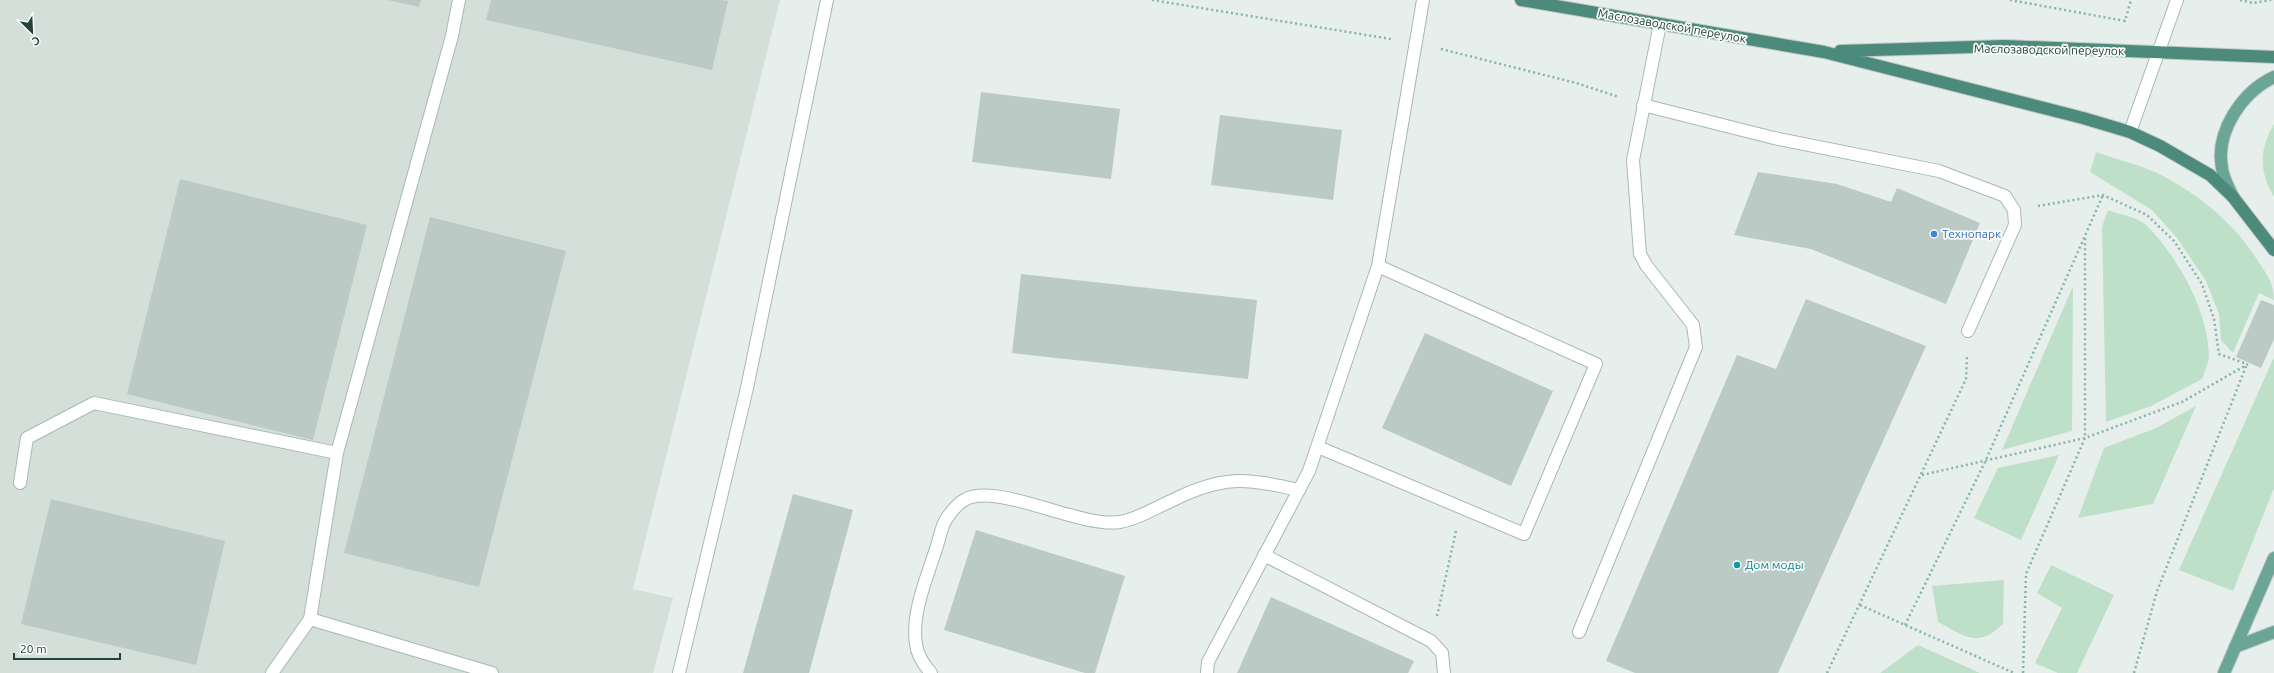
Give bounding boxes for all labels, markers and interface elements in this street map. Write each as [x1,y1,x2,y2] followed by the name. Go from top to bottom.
[1597,6,1747,45] street label: Маслозаводской переулок
[12,12,52,52] north arrow
[30,34,42,48] text: С
[1974,42,2124,57] street label: Маслозаводской переулок
[1942,227,2001,240] place label: Технопарк
[1929,229,1939,239] marker: Технопарк
[1745,558,1804,571] place label: Дом моды
[1732,560,1742,570] marker: Дом моды
[14,635,120,661] scale bar
[20,642,47,655] text: 20 m

